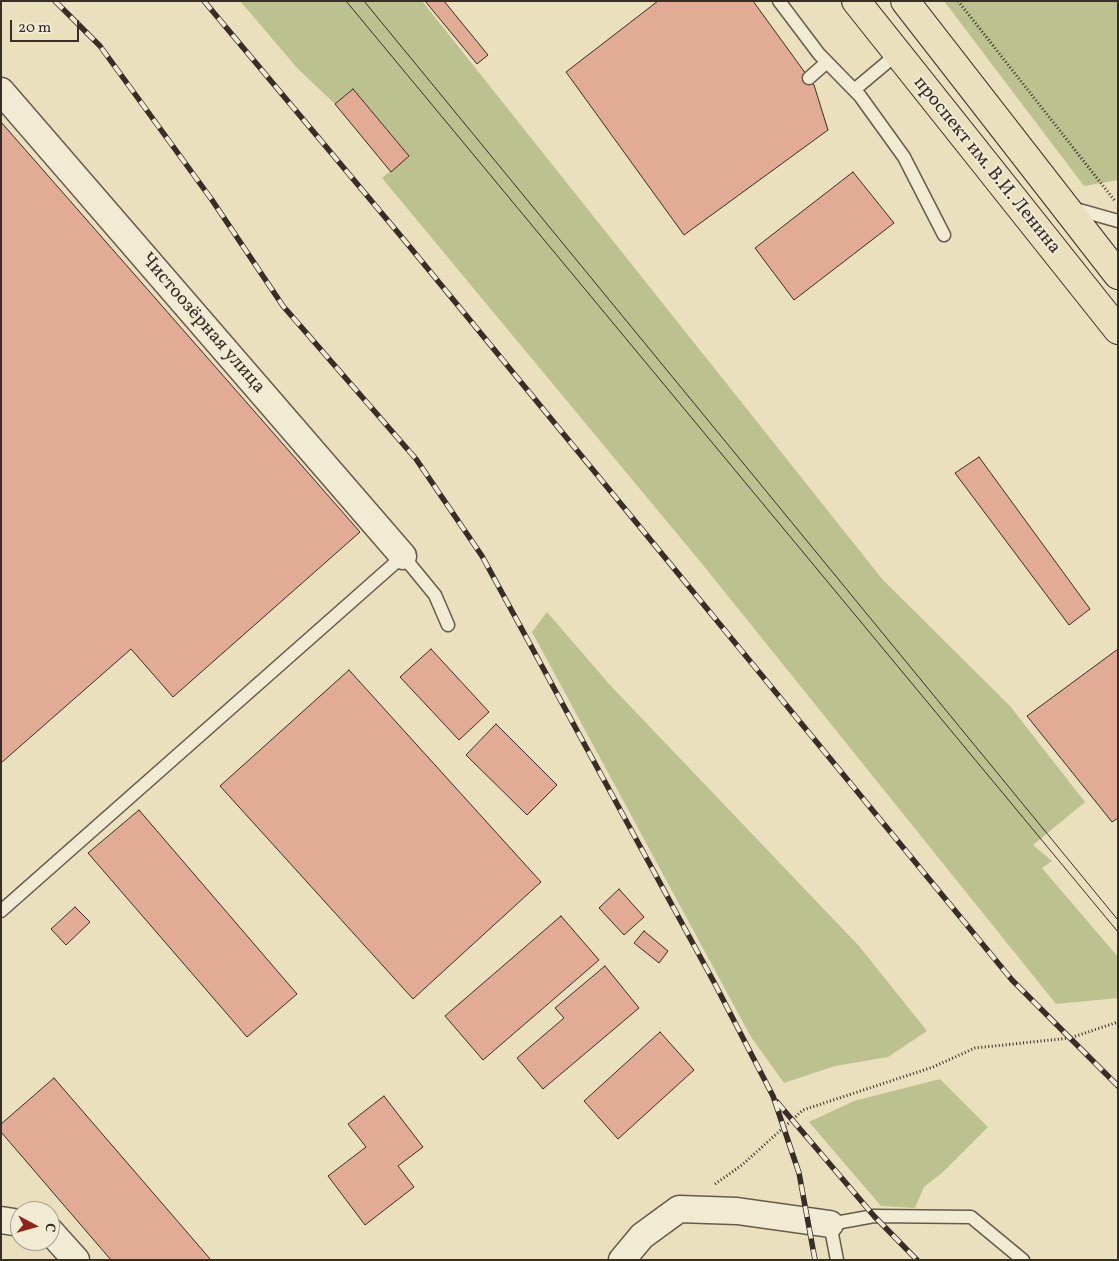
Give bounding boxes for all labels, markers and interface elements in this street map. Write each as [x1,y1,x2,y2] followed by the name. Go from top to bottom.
[12,10,81,42] scale bar
[18,18,51,39] text: 20 m
[907,73,1065,259] street label: проспект им. В.И. Ленина
[135,249,269,399] street label: Чистоозёрная улица
[10,1201,60,1251] north arrow
[40,1222,59,1233] text: С

